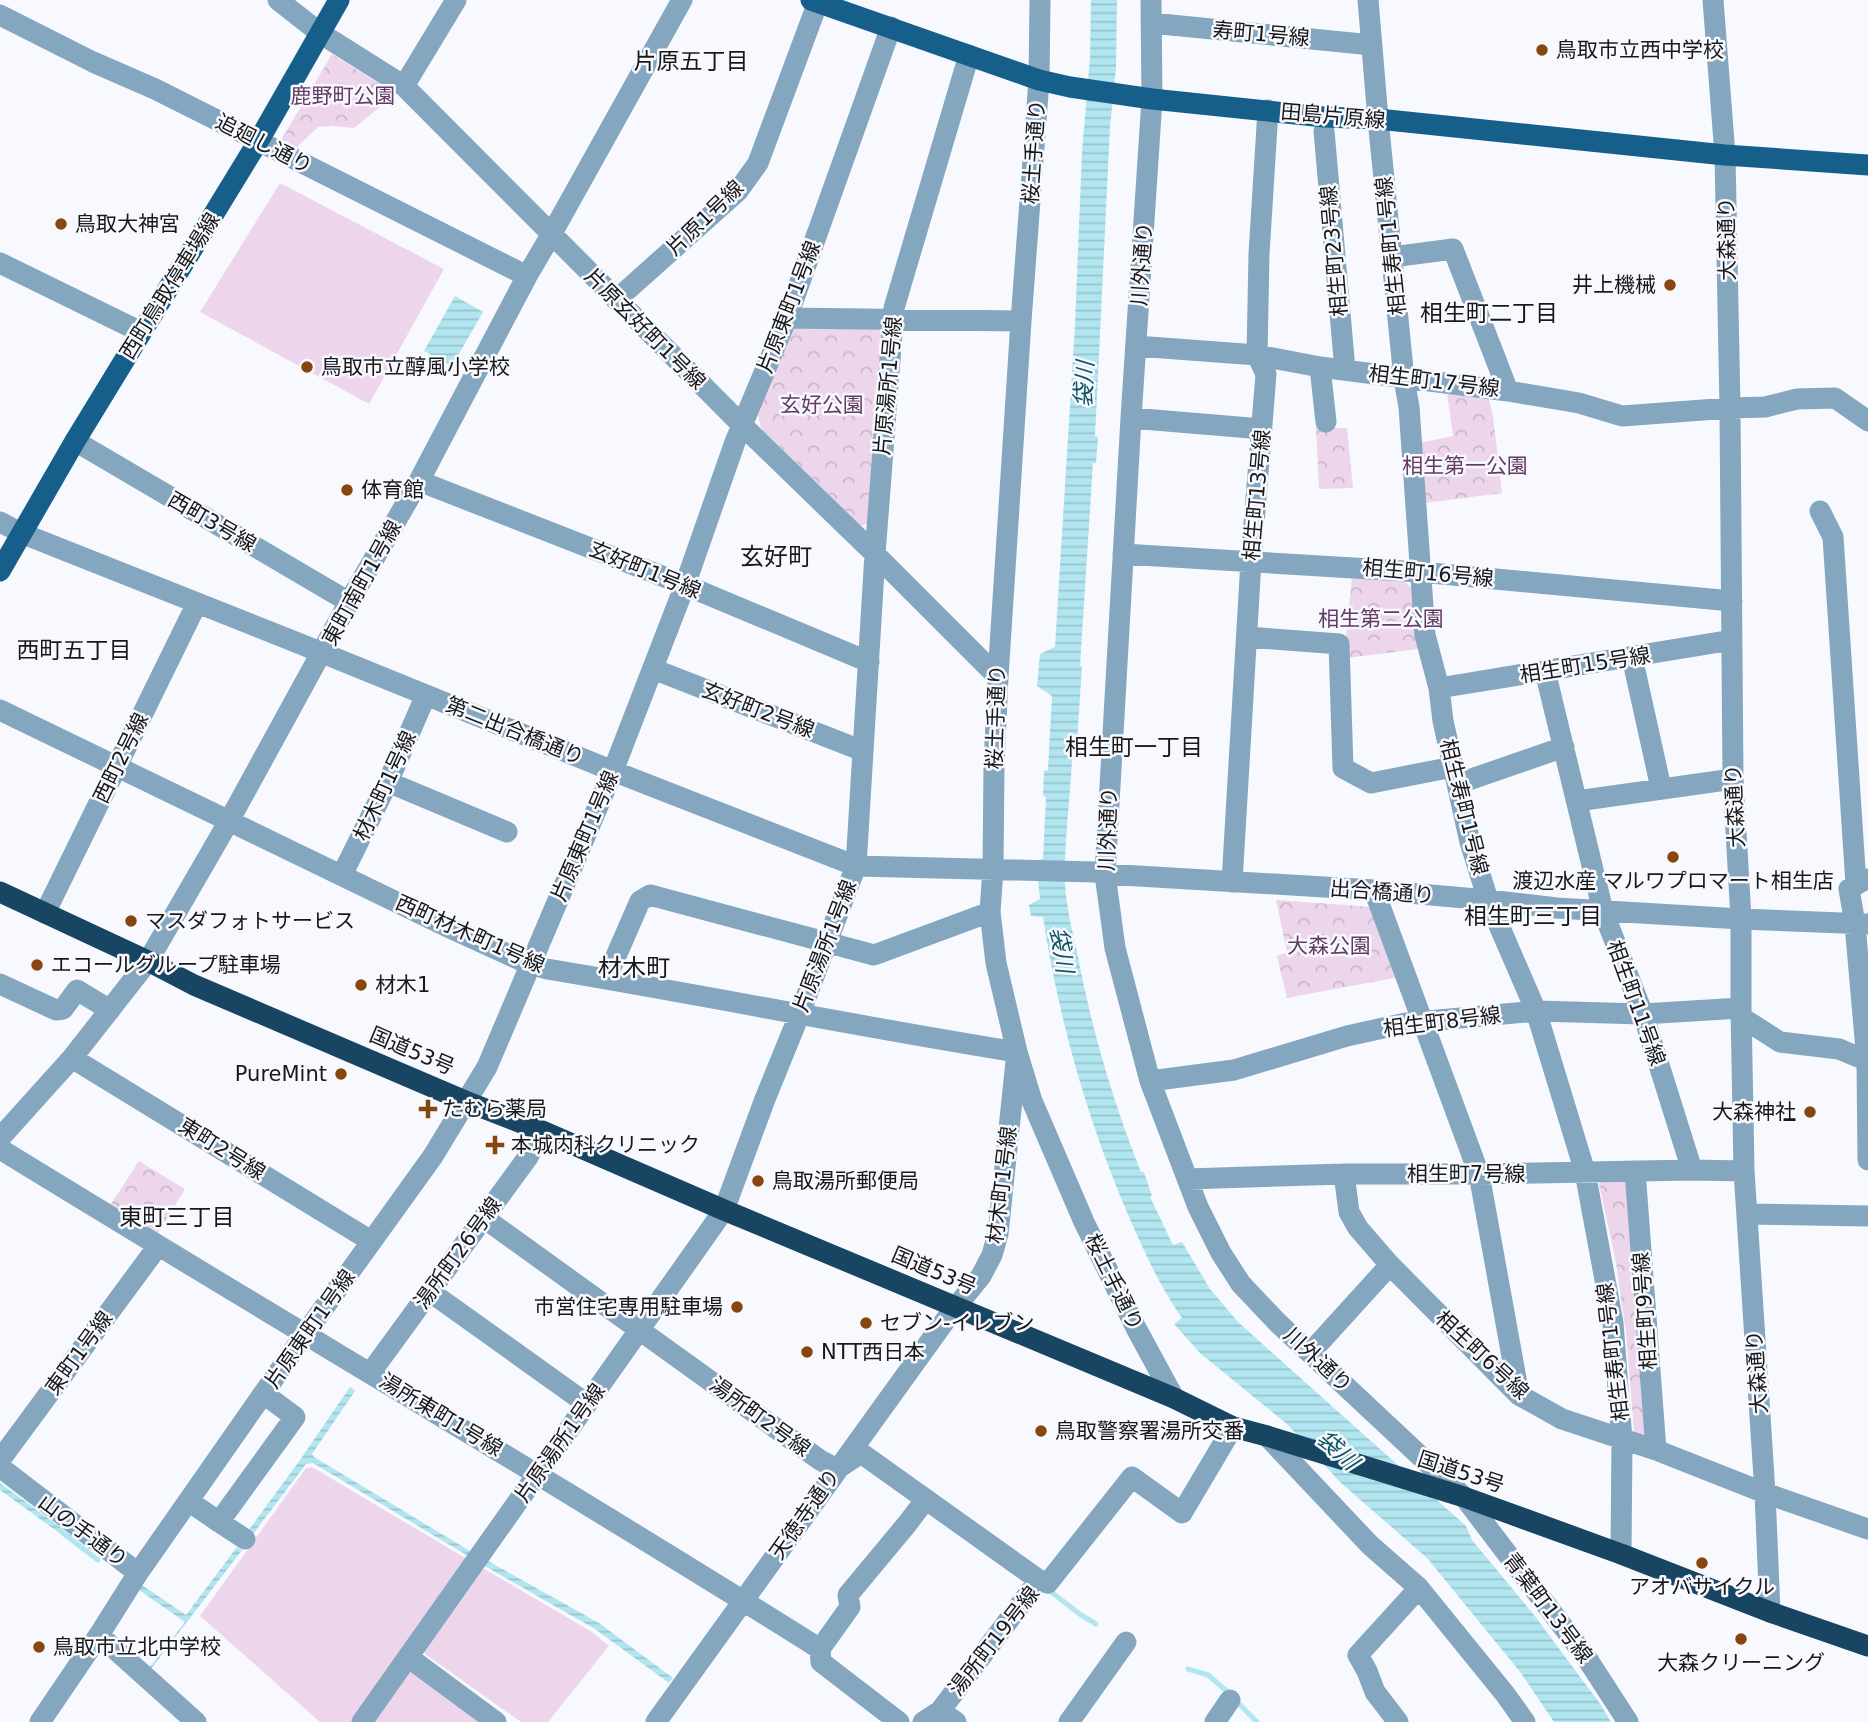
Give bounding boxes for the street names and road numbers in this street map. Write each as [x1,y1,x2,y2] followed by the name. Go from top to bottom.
[1211,18,1311,50] street label: 寿町1号線
[1018,99,1050,205] street label: 桜土手通り
[1280,99,1386,133] street label: 田島片原線
[212,109,316,179] street label: 追廻し通り
[1372,175,1410,317] street label: 相生寿町1号線
[662,176,748,260] street label: 片原1号線
[1316,184,1352,318] street label: 相生町23号線
[1714,197,1740,281] street label: 大森通り
[115,208,225,364] street label: 西町鳥取停車場線
[1127,221,1157,307] street label: 川外通り
[753,238,825,376] street label: 片原東町1号線
[580,264,710,394] street label: 片原玄好町1号線
[870,316,906,456] street label: 片原湯所1号線
[1367,361,1501,401] street label: 相生町17号線
[1239,428,1275,562] street label: 相生町13号線
[164,487,260,557] street label: 西町3号線
[318,516,406,650] street label: 東町南町1号線
[586,537,704,603] street label: 玄好町1号線
[1361,555,1495,591] street label: 相生町16号線
[1518,643,1652,687] street label: 相生町15号線
[982,664,1010,770] street label: 桜土手通り
[698,678,818,742] street label: 玄好町2号線
[442,692,588,770] street label: 第二出合橋通り
[89,709,153,807] street label: 西町2号線
[349,727,421,845] street label: 材木町1号線
[1435,736,1493,878] street label: 相生寿町1号線
[1721,763,1749,849] street label: 大森通り
[547,767,623,905] street label: 片原東町1号線
[1095,787,1121,871] street label: 川外通り
[1329,876,1435,908] street label: 出合橋通り
[789,877,861,1015] street label: 片原湯所1号線
[392,890,548,978] street label: 西町材木町1号線
[1602,937,1670,1069] street label: 相生町11号線
[1382,1003,1502,1041] street label: 相生町8号線
[366,1022,458,1080] street label: 国道53号
[174,1113,270,1185] street label: 東町2号線
[983,1125,1021,1245] street label: 材木町1号線
[1407,1162,1525,1186] street label: 相生町7号線
[410,1193,506,1313] street label: 湯所町26号線
[1080,1230,1148,1334] street label: 桜土手通り
[888,1242,980,1300] street label: 国道53号
[1629,1251,1661,1371] street label: 相生町9号線
[260,1265,360,1393] street label: 片原東町1号線
[1593,1281,1633,1423] street label: 相生寿町1号線
[1431,1306,1533,1404] street label: 相生町6号線
[41,1307,117,1399] street label: 東町1号線
[1279,1323,1357,1397] street label: 川外通り
[1742,1329,1772,1415] street label: 大森通り
[375,1369,507,1461] street label: 湯所東町1号線
[705,1373,815,1461] street label: 湯所町2号線
[510,1379,610,1507] street label: 片原湯所1号線
[1415,1447,1507,1497] street label: 国道53号
[765,1464,845,1564] street label: 天徳寺通り
[34,1490,132,1572] street label: 山の手通り
[1499,1548,1597,1668] street label: 青葉町13号線
[944,1582,1044,1700] street label: 湯所町19号線

